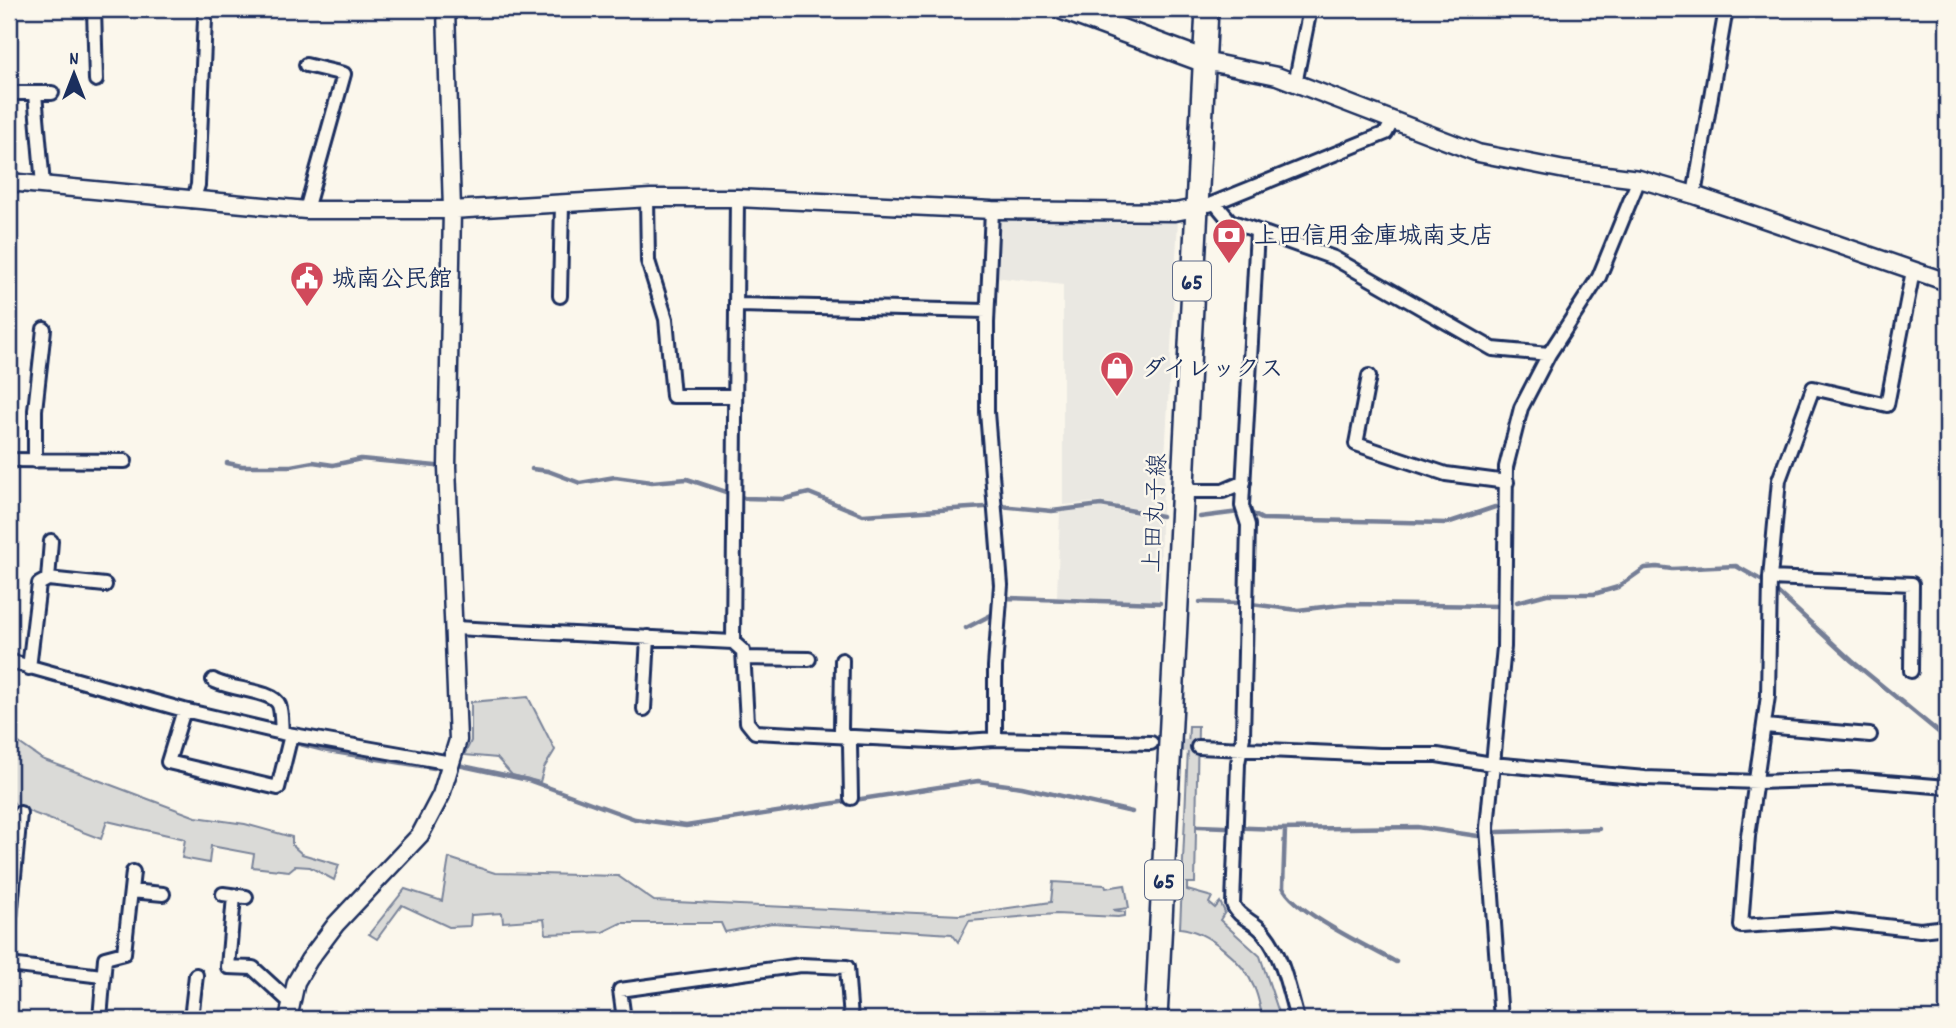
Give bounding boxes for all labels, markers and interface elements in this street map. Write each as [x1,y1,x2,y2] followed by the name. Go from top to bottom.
[38,38,108,108] north arrow
[69,47,79,74] text: N
[1210,216,1248,265] bank icon: 上田信用金庫城南支店
[1254,221,1494,255] place label: 上田信用金庫城南支店
[288,259,326,308] public building icon: 城南公民館
[1173,262,1211,300] road number: 65
[332,264,452,298] place label: 城南公民館
[1098,349,1136,398] shop icon: ダイレックス
[1142,354,1284,388] place label: ダイレックス
[1137,452,1177,574] street label: 上田丸子線
[1145,860,1183,900] road number: 65

